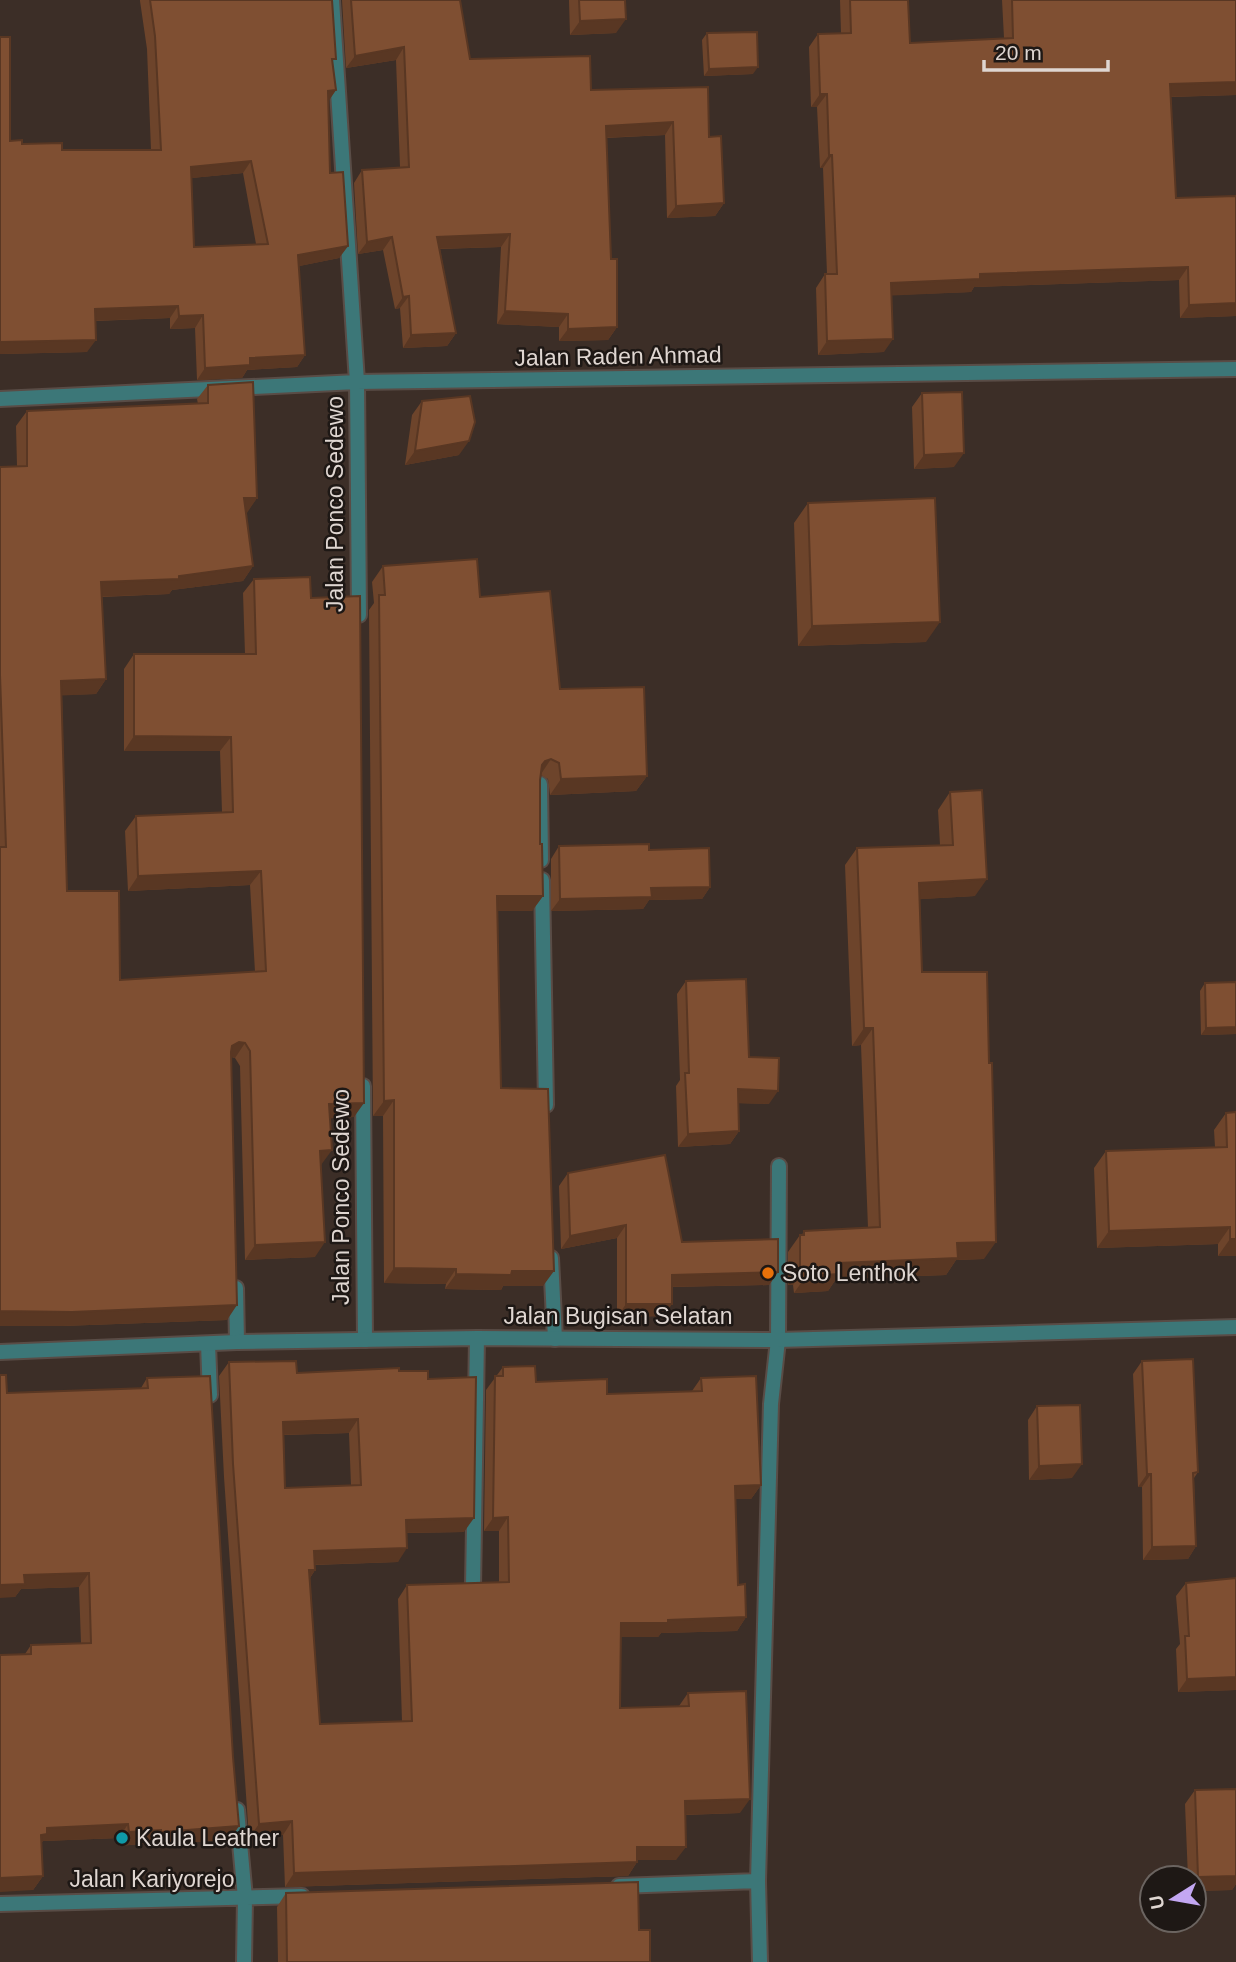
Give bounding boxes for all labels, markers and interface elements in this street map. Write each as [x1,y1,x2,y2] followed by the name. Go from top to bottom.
[984,28,1108,72] scale bar
[995,41,1042,64] text: 20 m
[514,341,722,371] street label: Jalan Raden Ahmad
[322,396,348,612] street label: Jalan Ponco Sedewo
[328,1089,354,1305] street label: Jalan Ponco Sedewo
[782,1260,918,1286] place label: Soto Lenthok
[760,1265,776,1281] marker: Soto Lenthok
[504,1303,732,1329] street label: Jalan Bugisan Selatan
[136,1825,280,1851] place label: Kaula Leather
[114,1830,130,1846] marker: Kaula Leather
[1138,1864,1208,1934] north arrow
[70,1866,234,1892] street label: Jalan Kariyorejo
[1145,1893,1168,1911] text: U

